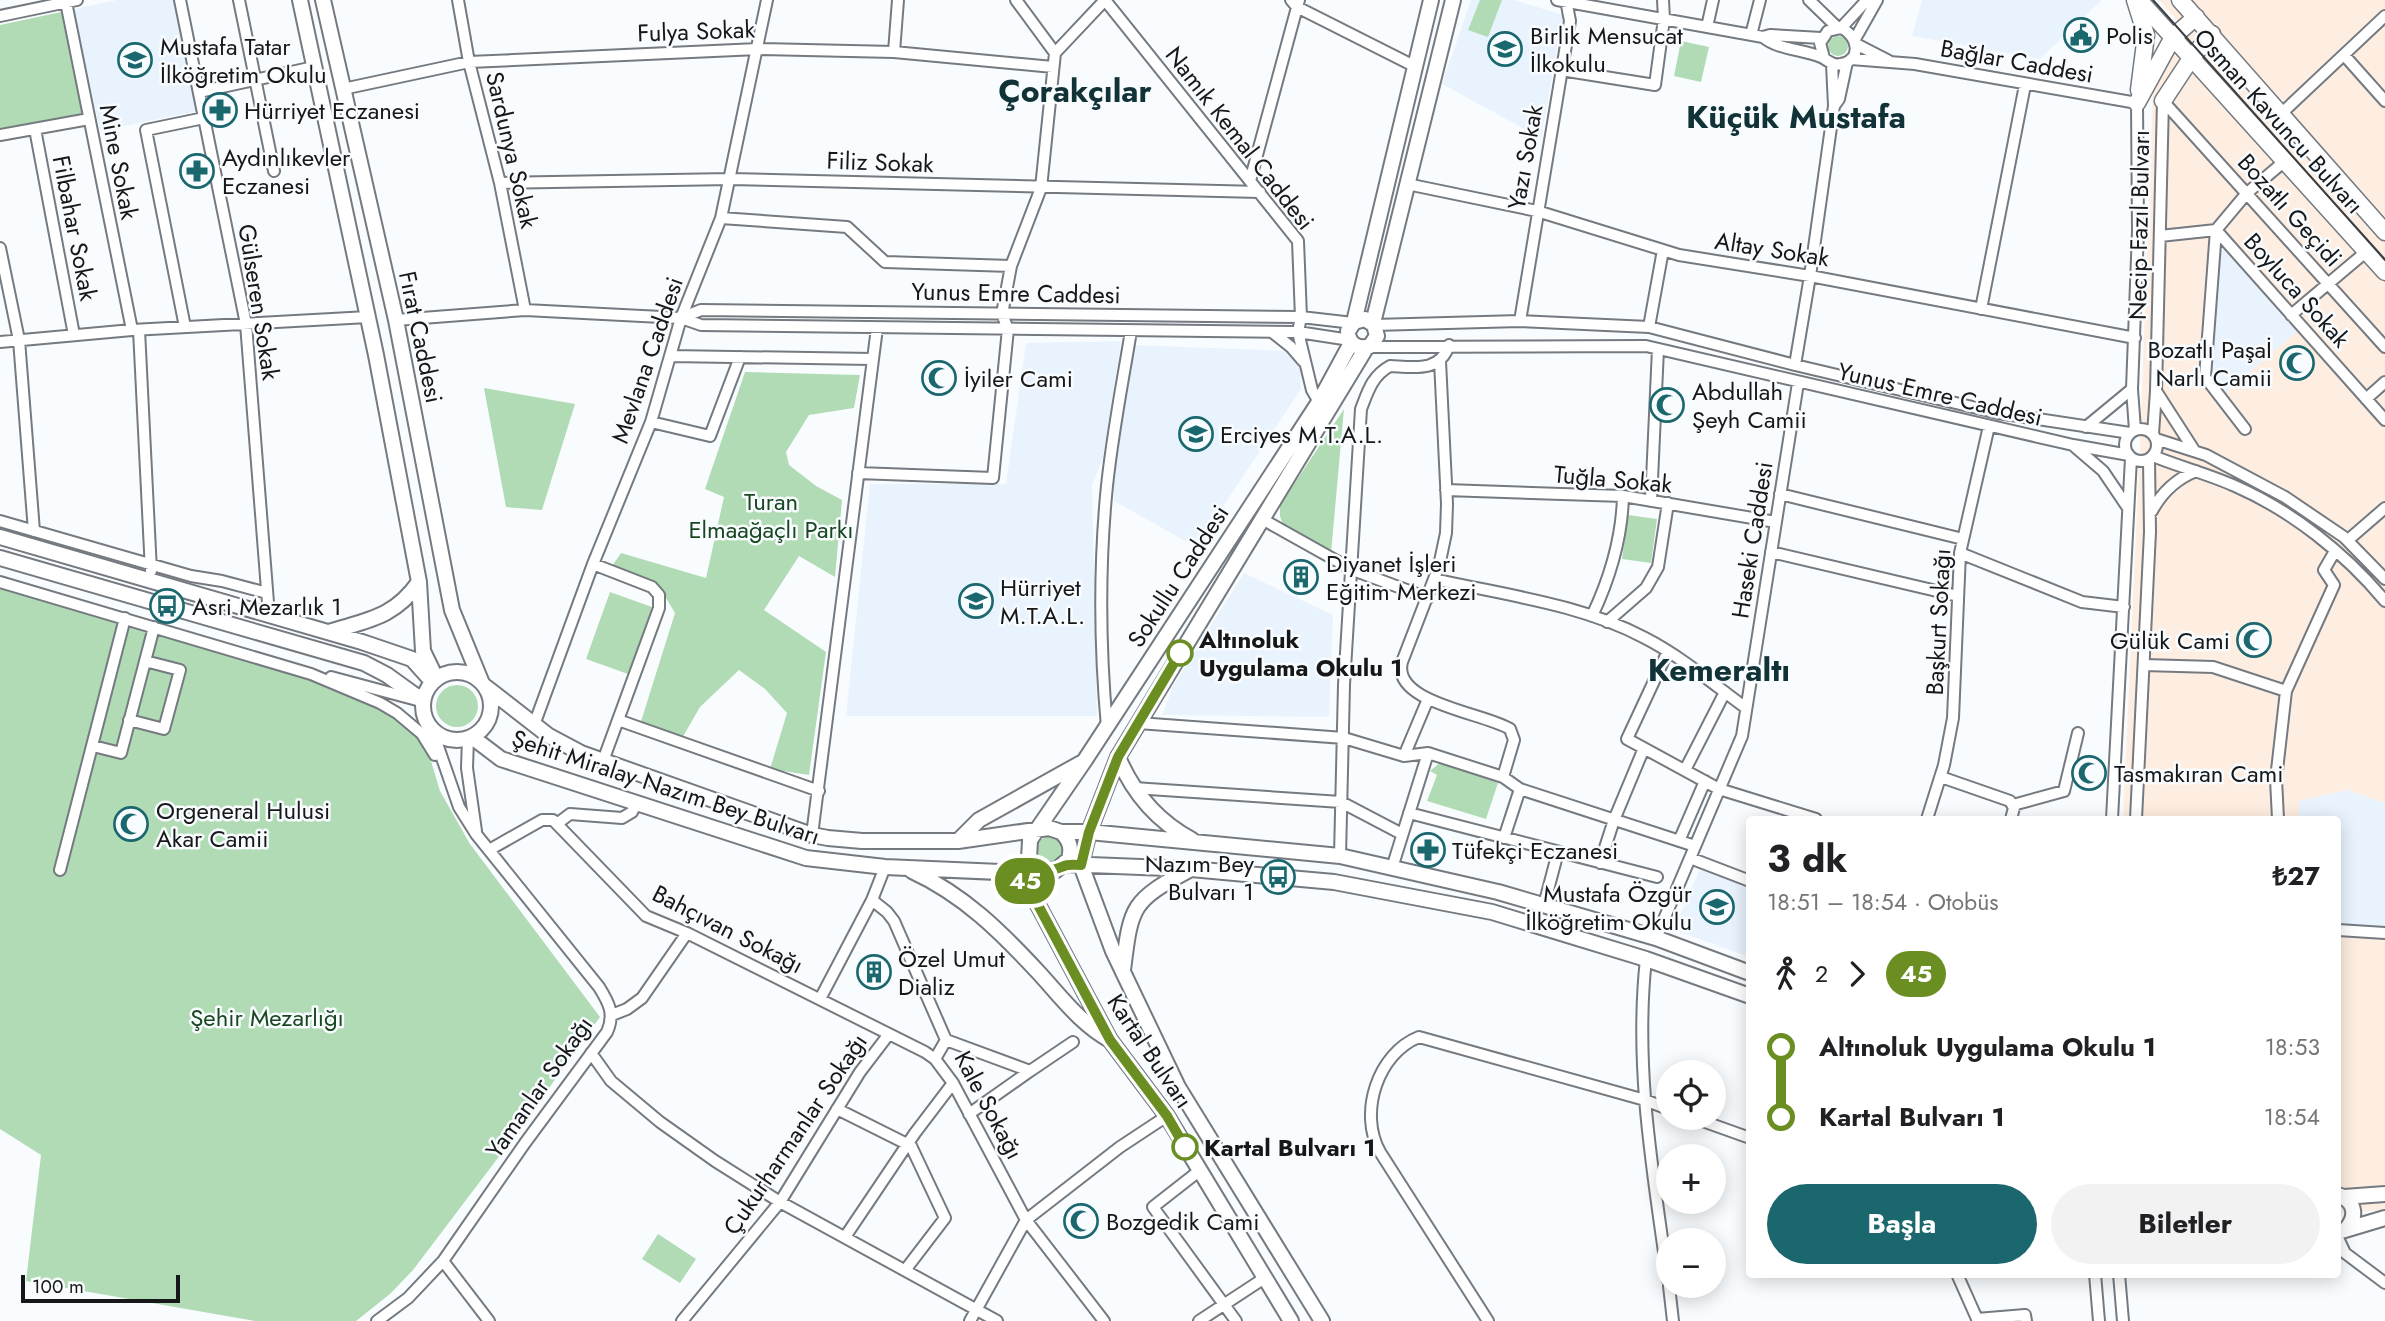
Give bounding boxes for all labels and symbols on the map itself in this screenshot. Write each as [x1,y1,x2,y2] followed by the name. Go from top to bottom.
[636,11,756,51] street label: Fulya Sokak
[2062,16,2100,54] public building icon: Polis
[1530,18,1683,81] place label: Birlik Mensucat İlkokulu
[2106,18,2153,53] place label: Polis
[2186,21,2372,221] street label: Osman Kavuncu Bulvarı
[160,29,327,92] place label: Mustafa Tatar İlköğretim Okulu
[1486,30,1524,68] school or university icon: Birlik Mensucat İlkokulu
[1938,30,2096,92] street label: Bağlar Caddesi
[1157,39,1323,237] street label: Namık Kemal Caddesi
[116,41,154,79] school or university icon: Mustafa Tatar İlköğretim Okulu
[477,68,547,232] street label: Sardunya Sokak
[998,68,1152,114] district label: Çorakçılar
[201,91,239,129] pharmacy icon: Hürriyet Eczanesi
[244,93,420,128] place label: Hürriyet Eczanesi
[1686,94,1906,140] district label: Küçük Mustafa
[91,101,147,223] street label: Mine Sokak
[1499,101,1552,212] street label: Yazı Sokak
[2120,129,2158,321] street label: Necip Fazıl Bulvarı
[222,140,351,203] place label: Aydınlıkevler Eczanesi
[826,143,935,181] street label: Filiz Sokak
[2229,146,2351,274] street label: Bozatlı Geçidi
[44,152,106,304] street label: Filbahar Sokak
[178,152,216,190] pharmacy icon: Aydınlıkevler Eczanesi
[229,221,289,383] street label: Gülseren Sokak
[1712,223,1832,275] street label: Altay Sokak
[2236,225,2358,356] street label: Boyluca Sokak
[390,268,452,406] street label: Fırat Caddesi
[602,272,692,448] street label: Mevlana Caddesi
[911,274,1121,312] street label: Yunus Emre Caddesi
[2147,332,2272,395] place label: Bozatlı Paşaİ Narlı Camii
[2278,344,2316,382] mosque icon: Bozatlı Paşaİ Narlı Camii
[1834,353,2046,435] street label: Yunus Emre Caddesi
[920,359,958,397] mosque icon: İyiler Cami
[964,361,1073,396] place label: İyiler Cami
[1692,374,1807,437] place label: Abdullah Şeyh Camii
[1648,386,1686,424] mosque icon: Abdullah Şeyh Camii
[1177,415,1215,453] school or university icon: Erciyes M.T.A.L.
[1220,417,1383,452] place label: Erciyes M.T.A.L.
[1552,456,1674,502] street label: Tuğla Sokak
[1722,459,1782,621] street label: Haseki Caddesi
[688,484,854,547] park label: Turan Elmaağaçlı Parkı
[1119,498,1237,654] street label: Sokullu Caddesi
[1326,546,1477,609] place label: Diyanet İşleri Eğitim Merkezi
[1917,548,1959,696] street label: Başkurt Sokağı
[1282,558,1320,596] building icon: Diyanet İşleri Eğitim Merkezi
[1000,570,1085,633] place label: Hürriyet M.T.A.L.
[957,582,995,620] school or university icon: Hürriyet M.T.A.L.
[148,587,186,625] bus stop icon: Asri Mezarlık 1
[192,589,342,624] place label: Asri Mezarlık 1
[2235,621,2273,659] mosque icon: Gülük Cami
[1198,622,1402,685] place label: Altınoluk Uygulama Okulu 1
[2110,623,2230,658] place label: Gülük Cami
[1167,640,1193,666] marker: Altınoluk Uygulama Okulu 1
[1648,647,1790,693] district label: Kemeraltı
[507,721,825,853] street label: Şehit Miralay Nazım Bey Bulvarı
[2070,754,2108,792] mosque icon: Tasmakıran Cami
[2114,756,2284,791] place label: Tasmakıran Cami
[156,793,330,856] place label: Orgeneral Hulusi Akar Camii
[112,805,150,843] mosque icon: Orgeneral Hulusi Akar Camii
[1409,831,1447,869] pharmacy icon: Tüfekçi Eczanesi
[1452,833,1618,868] place label: Tüfekçi Eczanesi
[1145,846,1254,909] place label: Nazım Bey Bulvarı 1
[993,858,1056,904] line badge: 45
[1259,858,1297,896] bus stop icon: Nazım Bey Bulvarı 1
[646,876,810,982] street label: Bahçıvan Sokağı
[1525,876,1693,939] place label: Mustafa Özgür İlköğretim Okulu
[1698,888,1736,926] school or university icon: Mustafa Özgür İlköğretim Okulu
[898,941,1005,1004] place label: Özel Umut Dializ
[855,953,893,991] building icon: Özel Umut Dializ
[1099,987,1201,1115] street label: Kartal Bulvarı
[190,1000,344,1035] park label: Şehir Mezarlığı
[477,1009,601,1165] street label: Yamanlar Sokağı
[714,1026,876,1242] street label: Çukurharmanlar Sokağı
[946,1044,1032,1166] street label: Kale Sokağı
[1204,1130,1376,1165] place label: Kartal Bulvarı 1
[1172,1134,1198,1160] marker: Kartal Bulvarı 1
[1062,1202,1100,1240] mosque icon: Bozgedik Cami
[1106,1204,1259,1239] place label: Bozgedik Cami
[21,1272,180,1304] scale bar

